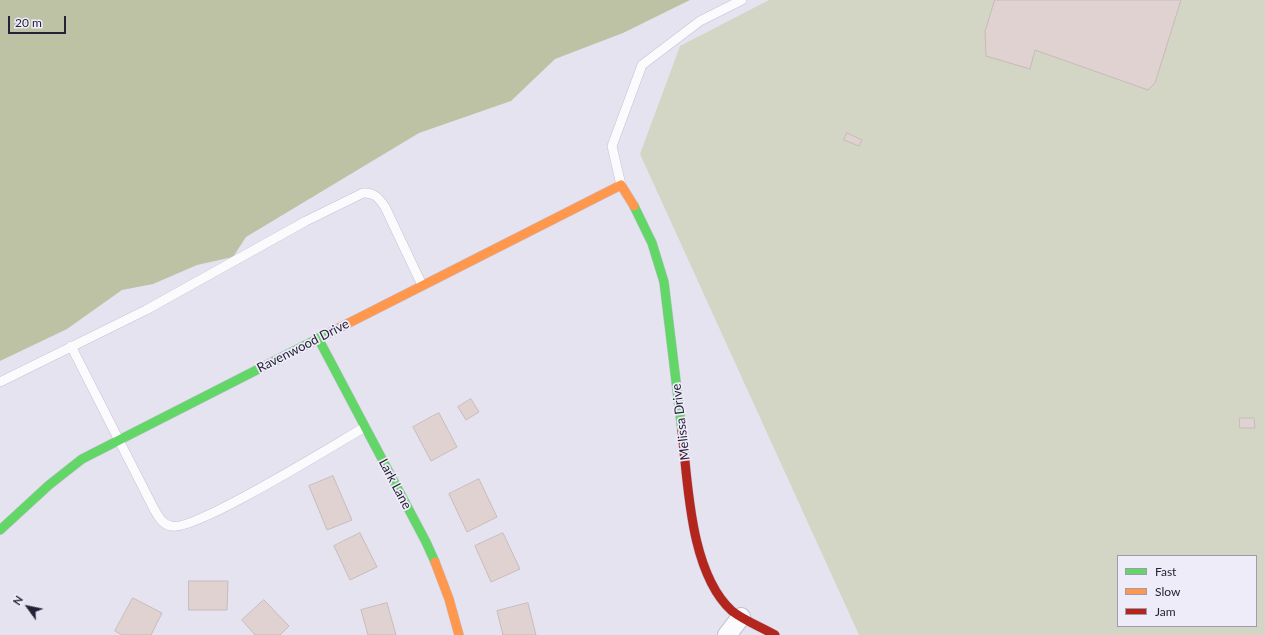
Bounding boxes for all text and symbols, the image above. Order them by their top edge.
scale bar [10,8,68,34]
text: 20 m [15,15,42,30]
street label: Ravenwood Drive [254,316,352,376]
street label: Melissa Drive [669,383,693,461]
street label: Lark Lane [375,456,415,512]
legend [1117,555,1257,627]
text: Fast [1155,564,1176,579]
text: Slow [1155,584,1180,599]
north arrow [8,587,48,627]
text: N [10,593,25,607]
text: Jam [1155,604,1176,619]

